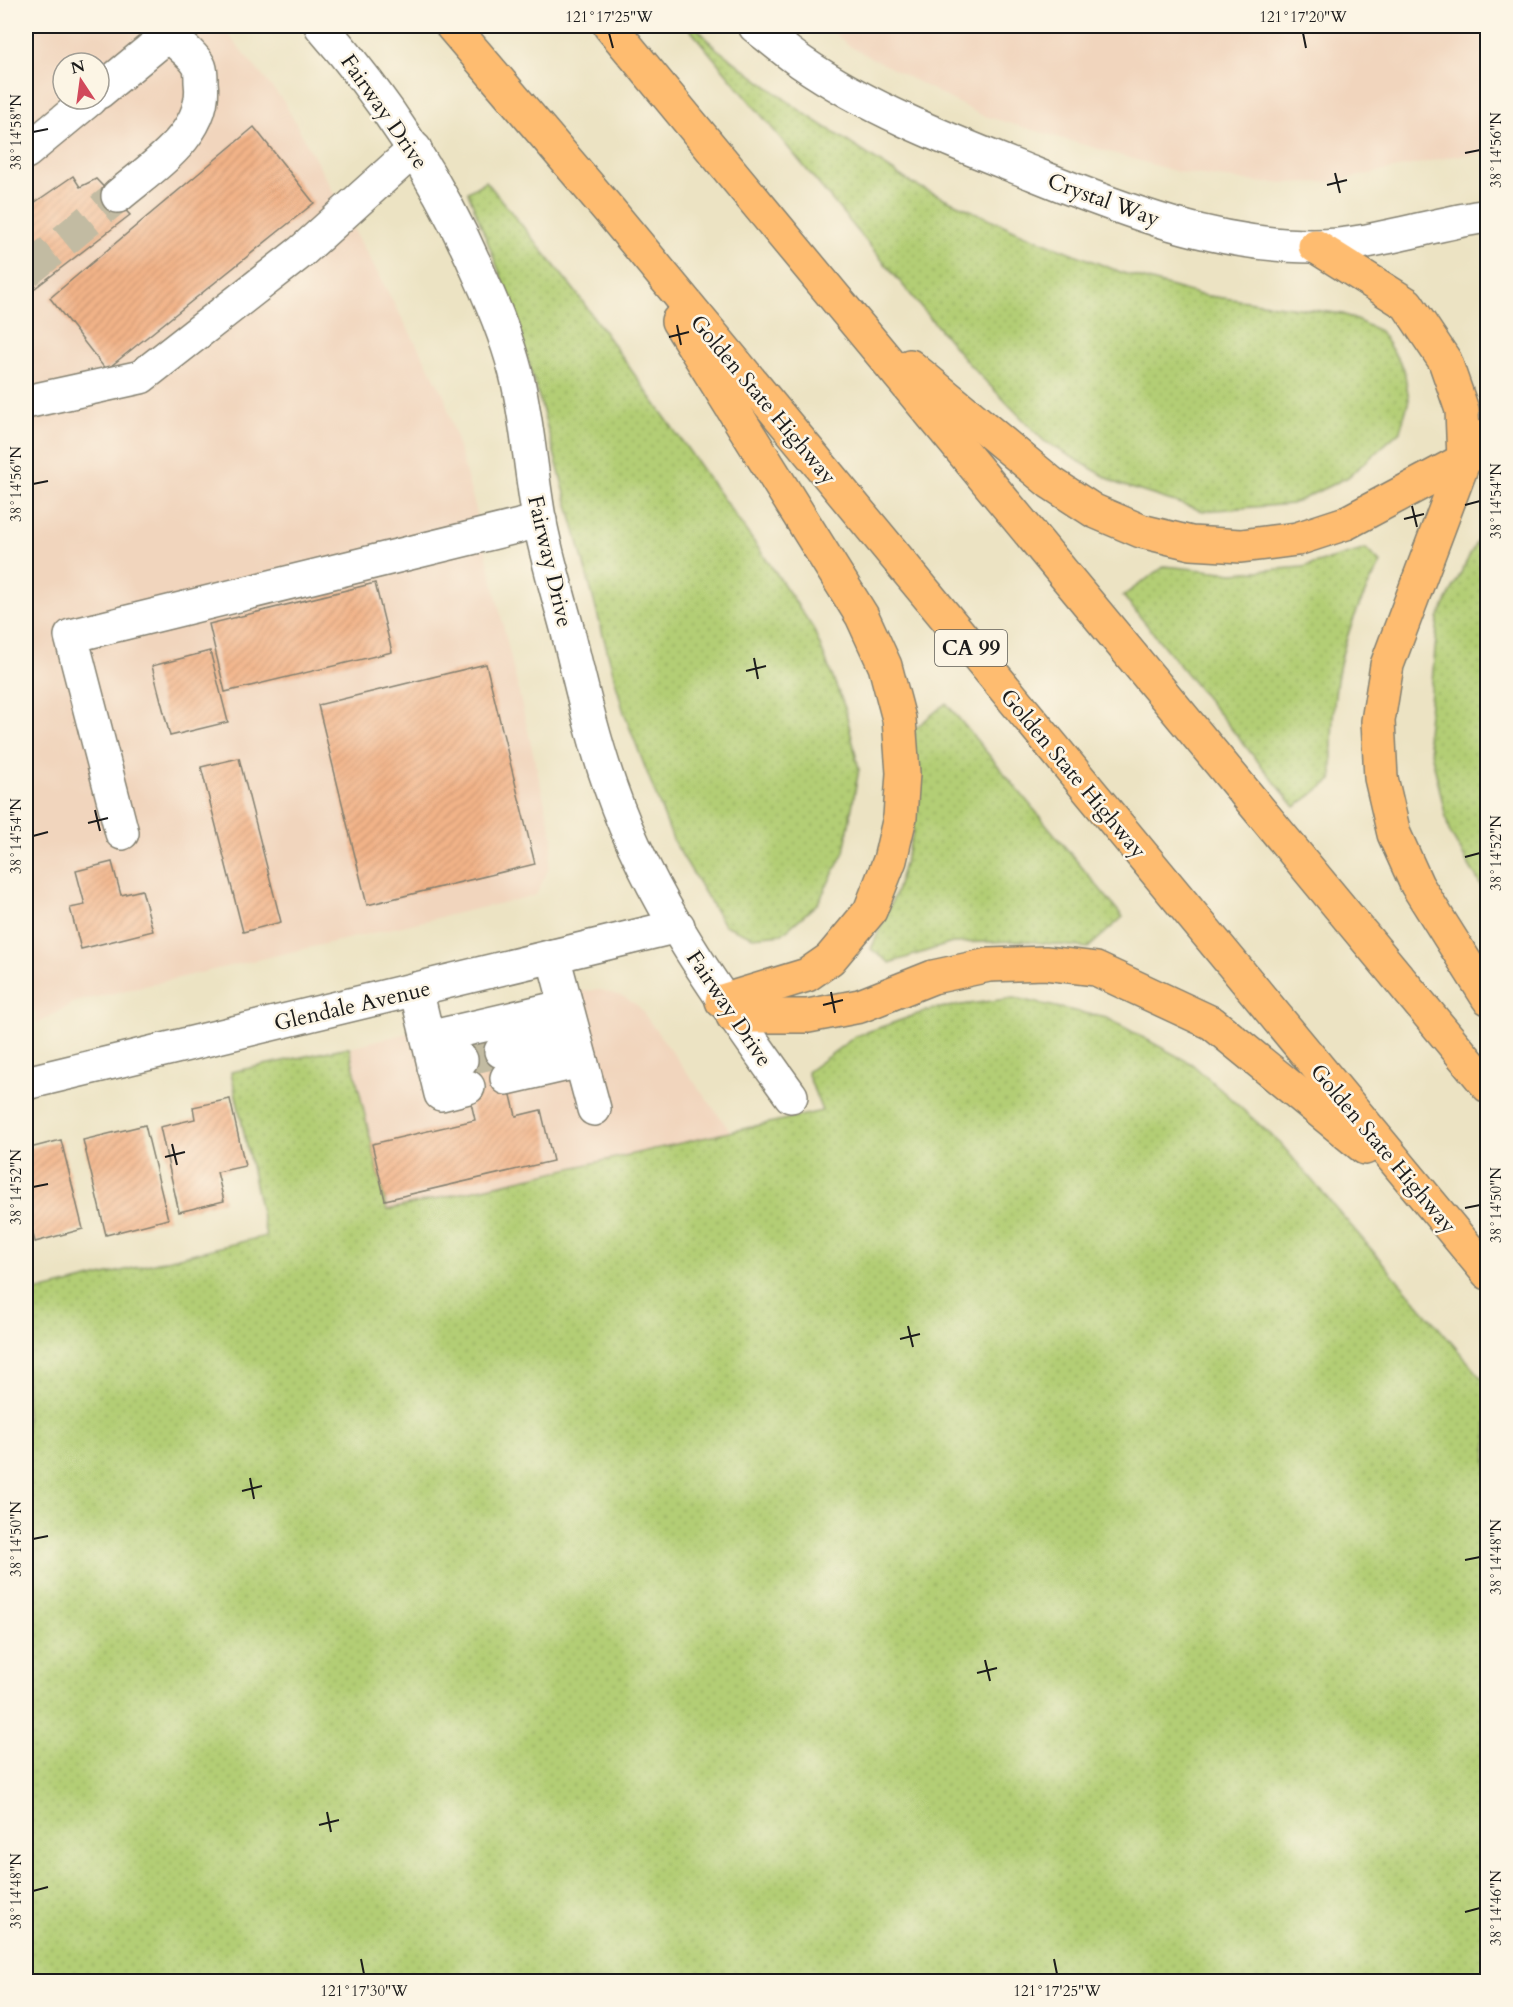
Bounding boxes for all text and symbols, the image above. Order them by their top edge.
text: 121°17'25"W [565,7,653,27]
text: 121°17'20"W [1259,7,1347,27]
street label: Fairway Drive [333,48,435,175]
north arrow [51,51,111,111]
text: N [69,55,87,80]
text: 38°14'58"N [6,94,26,170]
text: 38°14'56"N [1486,112,1506,188]
street label: Crystal Way [1043,166,1164,234]
street label: Golden State Highway [683,308,843,491]
text: 38°14'56"N [6,446,26,522]
text: 38°14'54"N [1486,463,1506,539]
street label: Fairway Drive [520,492,580,630]
road number: CA 99 [935,630,1007,666]
street label: Golden State Highway [993,682,1153,865]
text: 38°14'54"N [6,798,26,874]
text: 38°14'52"N [1486,815,1506,891]
street label: Fairway Drive [679,945,779,1073]
street label: Glendale Avenue [271,973,433,1039]
street label: Golden State Highway [1303,1057,1463,1240]
text: 38°14'52"N [6,1149,26,1225]
text: 38°14'50"N [1486,1167,1506,1243]
text: 38°14'50"N [6,1501,26,1577]
text: 38°14'48"N [1486,1519,1506,1595]
text: 38°14'48"N [6,1853,26,1929]
text: 38°14'46"N [1486,1870,1506,1946]
text: 121°17'30"W [320,1981,408,2001]
text: 121°17'25"W [1013,1981,1101,2001]

